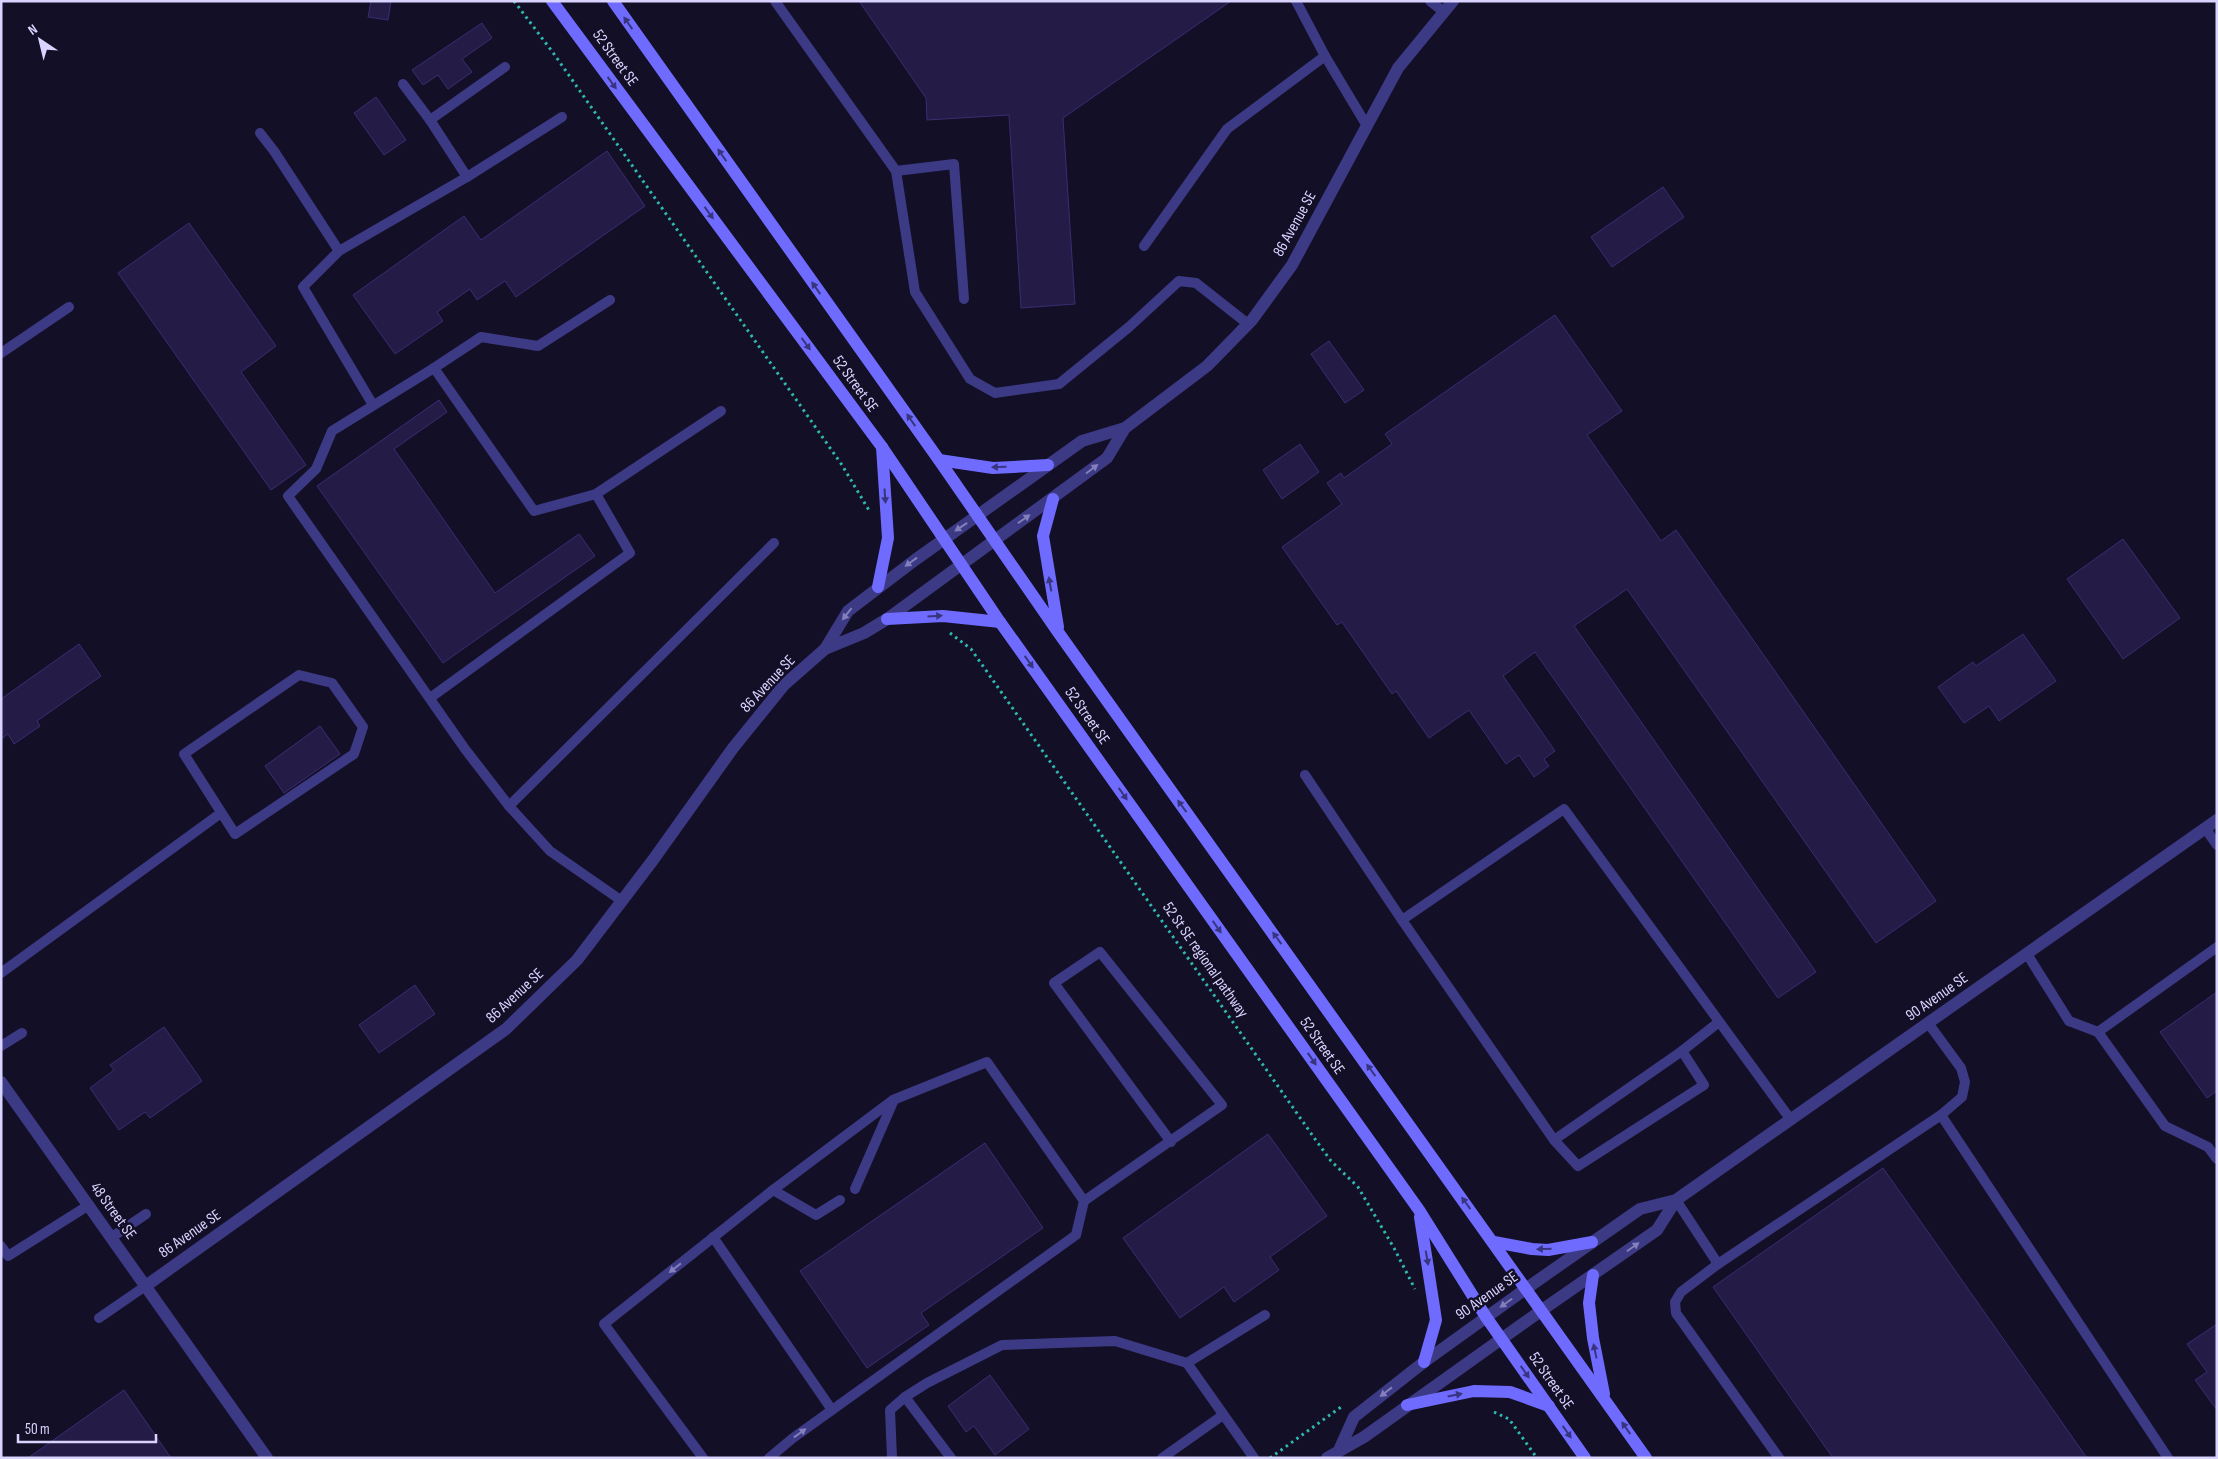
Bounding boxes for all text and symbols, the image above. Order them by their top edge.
north arrow [15,15,65,65]
one-way arrow [623,16,633,30]
text: N [25,21,41,39]
street label: 52 Street SE [588,26,642,90]
one-way arrow [607,76,618,89]
one-way arrow [717,148,727,162]
street label: 86 Avenue SE [1269,188,1321,260]
one-way arrow [704,206,714,220]
one-way arrow [811,282,822,295]
one-way arrow [800,337,811,350]
street label: 52 Street SE [828,352,882,416]
one-way arrow [906,413,916,427]
one-way arrow [991,464,1007,472]
one-way arrow [1085,464,1098,475]
one-way arrow [882,488,890,504]
one-way arrow [1017,514,1030,525]
one-way arrow [954,522,968,532]
one-way arrow [904,557,918,567]
one-way arrow [1045,576,1053,592]
one-way arrow [842,607,852,621]
one-way arrow [928,612,944,620]
street label: 86 Avenue SE [737,651,799,717]
one-way arrow [1024,655,1034,669]
street label: 52 Street SE [1060,684,1114,748]
one-way arrow [1118,787,1128,801]
one-way arrow [1177,799,1187,813]
street label: 52 St SE regional pathway [1158,899,1252,1021]
one-way arrow [1212,920,1222,934]
one-way arrow [1272,931,1282,945]
street label: 86 Avenue SE [482,965,548,1027]
street label: 90 Avenue SE [1902,969,1972,1025]
street label: 52 Street SE [1295,1014,1349,1078]
one-way arrow [1306,1052,1317,1065]
one-way arrow [1366,1063,1376,1077]
street label: 48 Street SE [86,1179,140,1243]
one-way arrow [1461,1196,1471,1209]
street label: 86 Avenue SE [155,1206,225,1262]
one-way arrow [1626,1242,1639,1252]
one-way arrow [1536,1246,1552,1254]
one-way arrow [1423,1250,1431,1266]
one-way arrow [669,1262,682,1273]
street label: 90 Avenue SE [1452,1268,1522,1324]
one-way arrow [1500,1297,1513,1308]
one-way arrow [1591,1343,1599,1359]
street label: 52 Street SE [1524,1349,1578,1413]
one-way arrow [1520,1365,1530,1378]
one-way arrow [1379,1386,1392,1397]
one-way arrow [1448,1391,1464,1399]
scale bar [18,1412,155,1444]
text: 50 m [25,1420,50,1439]
one-way arrow [1621,1422,1631,1435]
one-way arrow [1562,1425,1572,1439]
one-way arrow [793,1428,807,1438]

